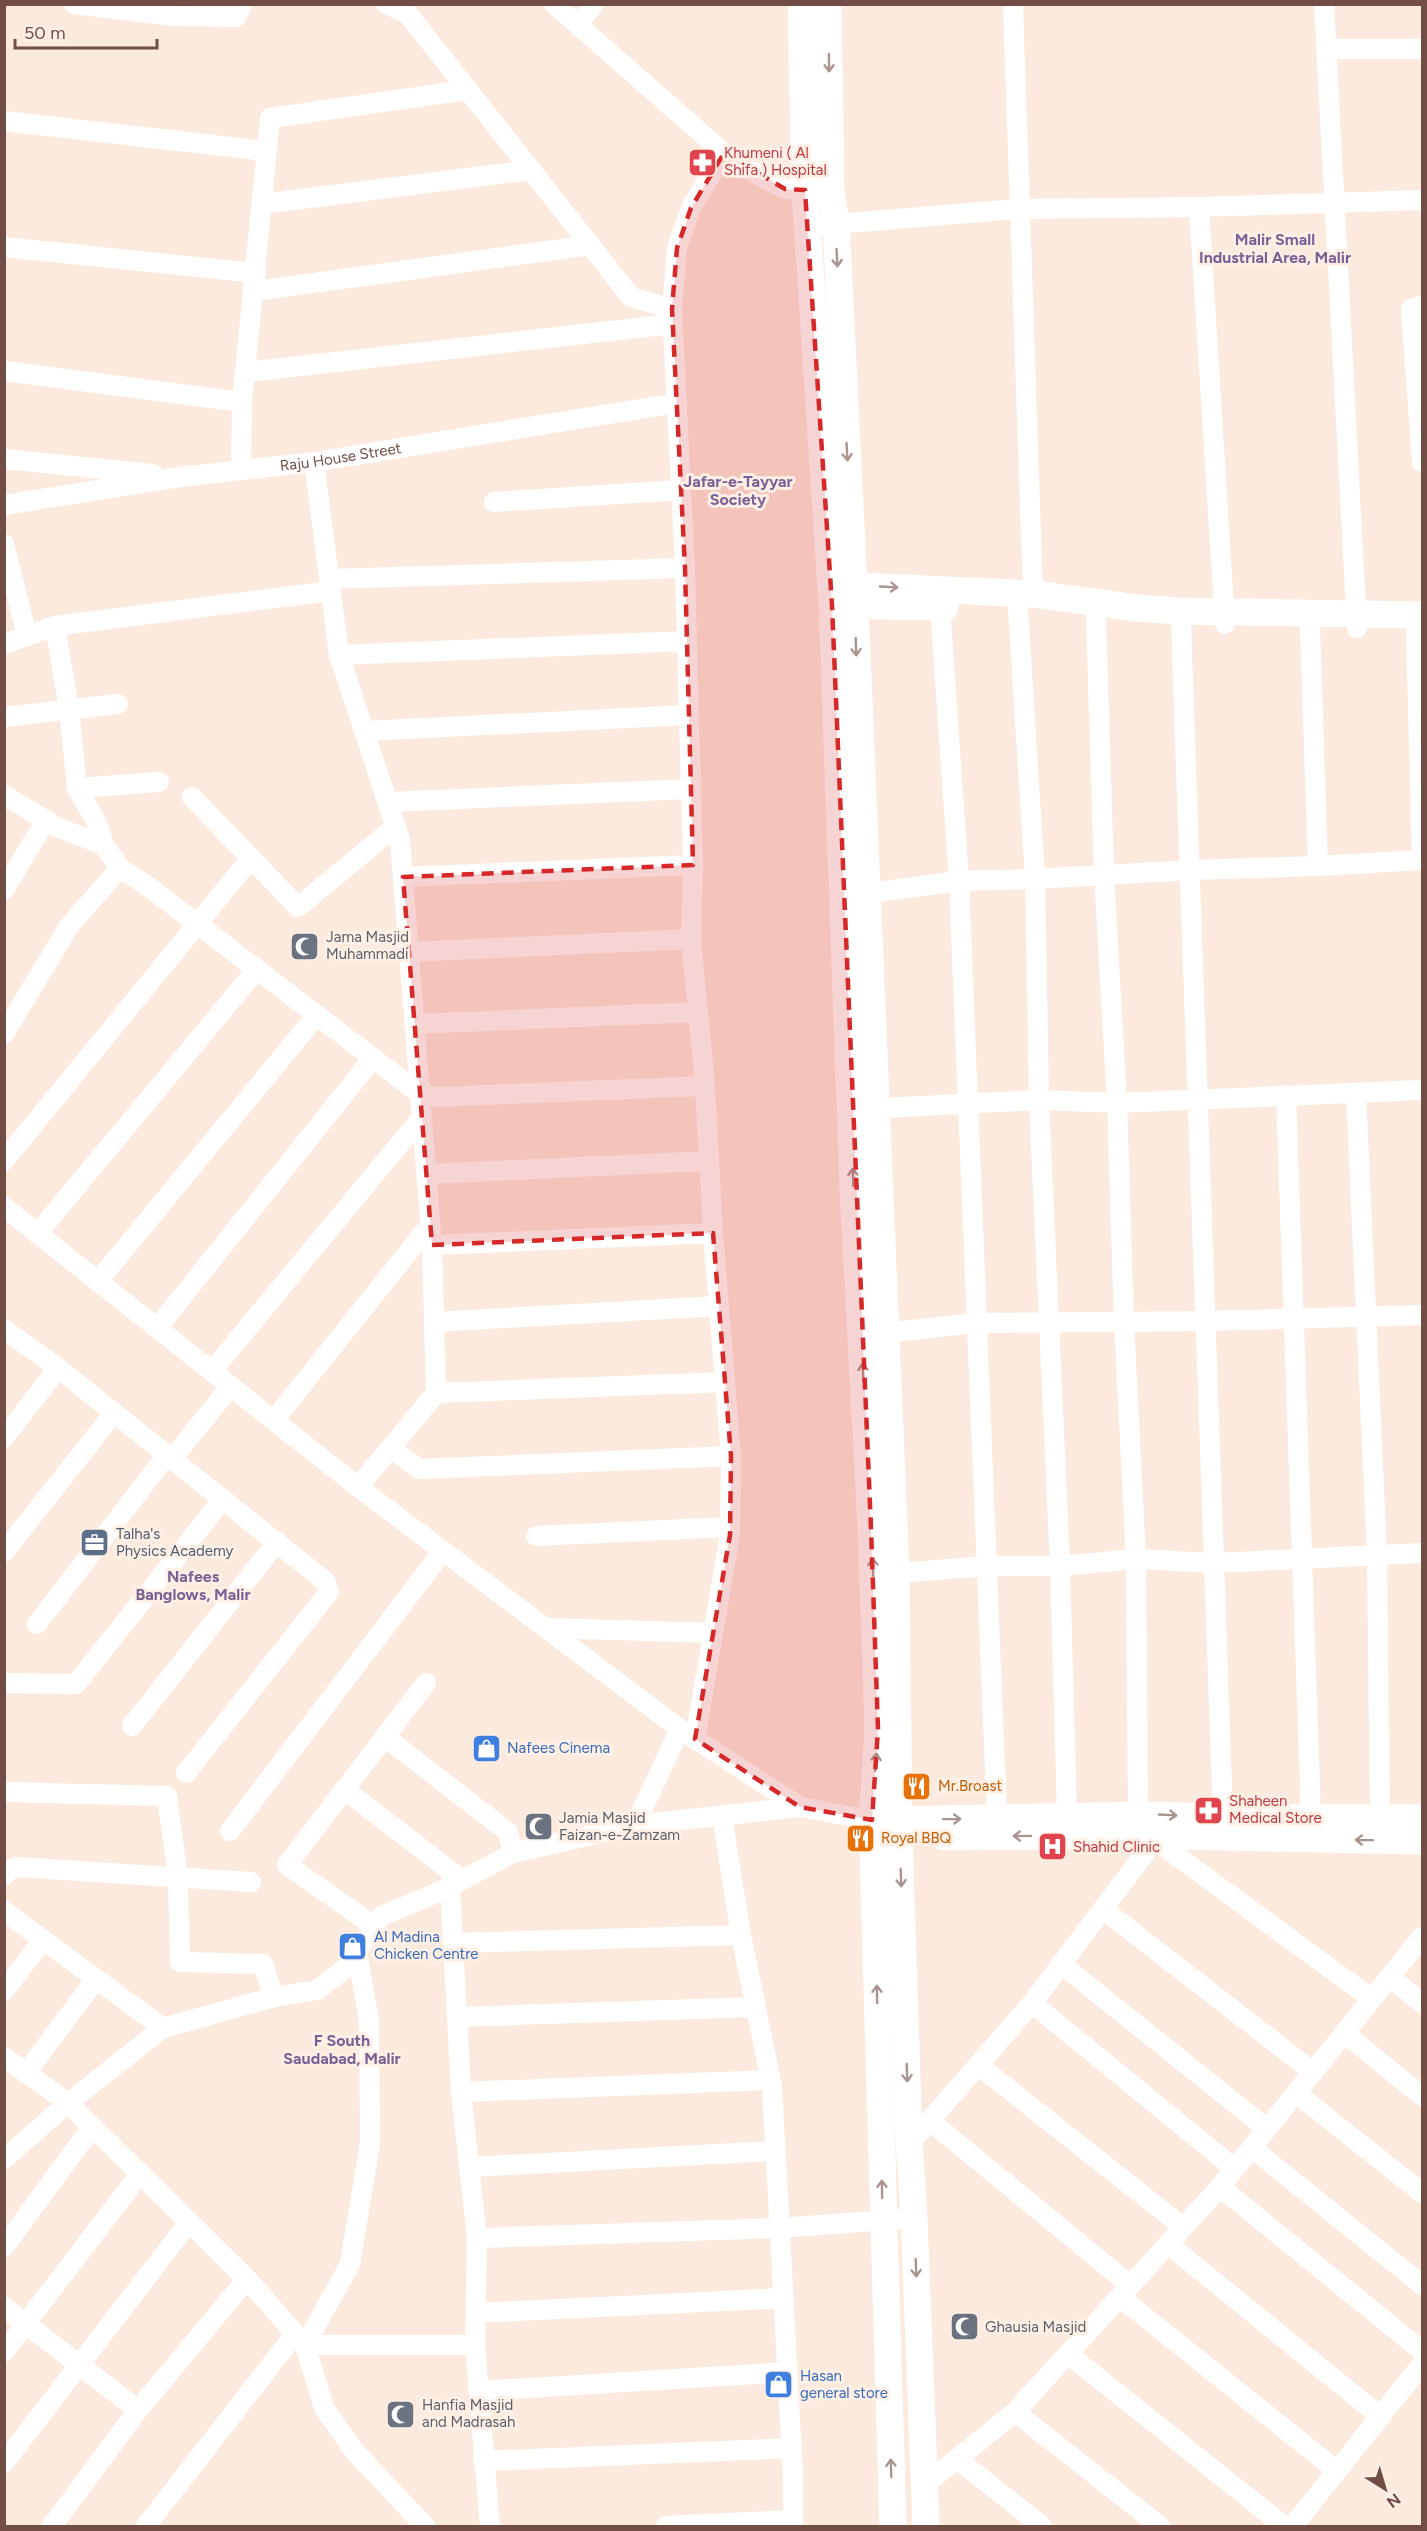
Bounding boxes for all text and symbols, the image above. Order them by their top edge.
scale bar [15,12,158,50]
text: 50 m [24,22,66,44]
one-way arrow [823,52,835,72]
place label: Khumeni ( Al Shifa ) Hospital [724,144,827,179]
pharmacy icon: Khumeni ( Al Shifa ) Hospital [687,146,719,178]
district label: Malir Small Industrial Area, Malir [1199,230,1351,267]
one-way arrow [832,247,843,267]
street label: Raju House Street [279,439,403,475]
one-way arrow [842,442,853,462]
district label: Jafar-e-Tayyar Society [683,472,793,509]
one-way arrow [878,582,898,593]
one-way arrow [851,637,862,657]
place label: Jama Masjid Muhammadi [326,928,409,963]
mosque icon: Jama Masjid Muhammadi [289,930,321,962]
one-way arrow [847,1168,858,1188]
one-way arrow [857,1363,868,1383]
place label: Talha's Physics Academy [116,1525,234,1560]
office icon: Talha's Physics Academy [79,1527,111,1559]
one-way arrow [867,1557,878,1577]
district label: Nafees Banglows, Malir [135,1567,251,1604]
shop icon: Nafees Cinema [470,1732,502,1764]
place label: Nafees Cinema [507,1739,610,1757]
one-way arrow [871,1752,882,1772]
restaurant icon: Mr.Broast [901,1770,933,1802]
place label: Mr.Broast [938,1777,1002,1795]
place label: Shaheen Medical Store [1229,1792,1322,1827]
pharmacy icon: Shaheen Medical Store [1192,1794,1224,1826]
place label: Jamia Masjid Faizan-e-Zamzam [559,1809,680,1844]
one-way arrow [1157,1810,1177,1821]
mosque icon: Jamia Masjid Faizan-e-Zamzam [522,1811,554,1843]
one-way arrow [941,1813,961,1824]
restaurant icon: Royal BBQ [844,1822,876,1854]
place label: Royal BBQ [881,1829,951,1847]
one-way arrow [1013,1830,1033,1842]
hospital icon: Shahid Clinic [1036,1831,1068,1863]
one-way arrow [1355,1834,1375,1845]
place label: Shahid Clinic [1073,1838,1160,1856]
one-way arrow [895,1868,906,1888]
place label: Al Madina Chicken Centre [374,1928,478,1963]
shop icon: Al Madina Chicken Centre [337,1930,369,1962]
one-way arrow [871,1985,883,2005]
district label: F South Saudabad, Malir [283,2031,401,2068]
one-way arrow [901,2063,912,2082]
one-way arrow [876,2180,888,2200]
one-way arrow [911,2257,922,2277]
mosque icon: Ghausia Masjid [948,2311,980,2343]
place label: Ghausia Masjid [985,2318,1086,2336]
place label: Hasan general store [800,2367,888,2402]
shop icon: Hasan general store [763,2369,795,2401]
place label: Hanfia Masjid and Madrasah [422,2396,515,2431]
mosque icon: Hanfia Masjid and Madrasah [385,2398,417,2430]
one-way arrow [885,2459,896,2479]
north arrow [1355,2459,1415,2519]
text: N [1383,2489,1404,2512]

